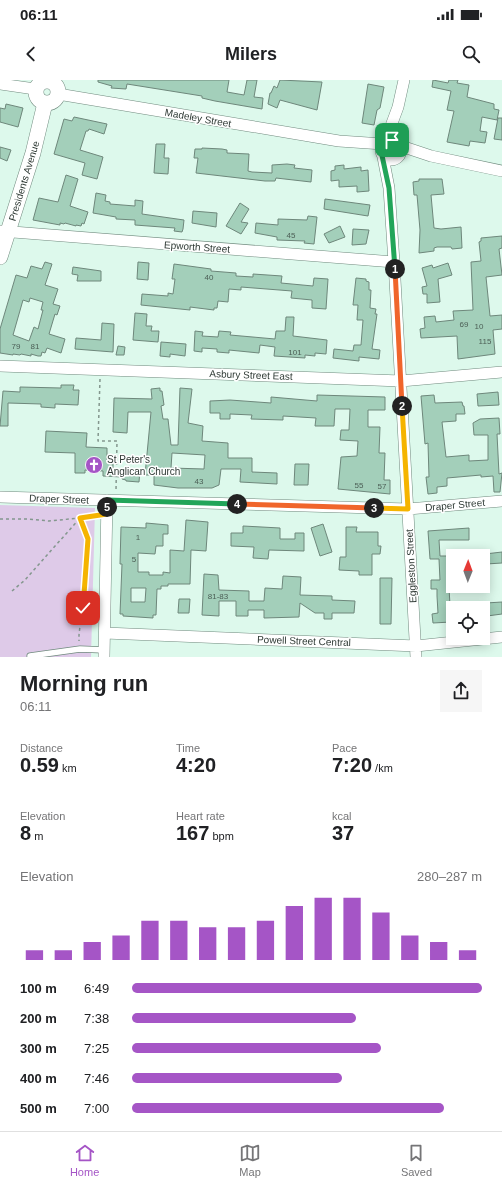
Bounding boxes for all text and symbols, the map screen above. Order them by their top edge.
text: 06:11 [20,6,58,23]
icon: back [20,43,42,65]
icon: search [460,43,482,65]
text: Milers [225,44,277,64]
street label: Madeley Street [164,107,232,129]
pin [375,123,409,157]
icon: arrive [381,129,403,151]
street label: Presidents Avenue [7,139,42,222]
house number: 45 [287,231,296,240]
street label: Epworth Street [164,239,231,255]
pin: 1 [385,259,405,279]
text: 1 [392,263,398,275]
house number: 40 [205,273,214,282]
house number: 69 [460,320,469,329]
house number: 10 [475,322,484,331]
house number: 115 [479,337,492,346]
house number: 79 [12,342,21,351]
house number: 81 [31,342,40,351]
house number: 101 [288,348,302,357]
street label: Asbury Street East [209,368,293,382]
pin: 2 [392,396,412,416]
text: 2 [399,400,405,412]
place label: St Peter's Anglican Church [107,454,180,477]
church icon: St Peter's Anglican Church [84,455,104,475]
house number: 43 [195,477,204,486]
house number: 55 [355,481,364,490]
house number: 57 [378,482,387,491]
street label: Draper Street [29,492,89,506]
pin: 4 [227,494,247,514]
pin: 5 [97,497,117,517]
street label: Draper Street [425,497,486,513]
text: 4 [234,498,240,510]
pin: 3 [364,498,384,518]
text: 5 [104,501,110,513]
text: 3 [371,502,377,514]
street label: Eggleston Street [404,529,418,603]
house number: 1 [136,533,141,542]
north arrow [446,549,490,593]
map controls [446,549,490,645]
house number: 5 [132,555,137,564]
pin [66,591,100,625]
house number: 81-83 [208,592,229,601]
icon: check [72,597,94,619]
button: locate [446,601,490,645]
street label: Powell Street Central [257,634,351,648]
button: share [440,670,482,712]
text: Morning run [20,671,148,696]
text: 06:11 [20,699,52,714]
text: Distance [20,742,63,754]
text: Time [176,742,200,754]
text: Pace [332,742,357,754]
text: 0.59 [20,754,59,776]
text: 4:20 [176,754,216,776]
text: 7:20 [332,754,372,776]
text: km [59,762,77,774]
text: /km [372,762,393,774]
text: Elevation [20,810,65,822]
text: Heart rate [176,810,225,822]
text: kcal [332,810,352,822]
text: 8 [20,822,31,844]
text: 167 [176,822,209,844]
text: 37 [332,822,354,844]
text: m [31,830,43,842]
text: bpm [209,830,234,842]
text: Elevation [20,869,73,884]
text: 280–287 m [417,869,482,884]
text: 100 m [20,981,57,996]
text: 6:49 [84,981,109,996]
text: 200 m [20,1011,57,1026]
text: 7:38 [84,1011,109,1026]
text: 300 m [20,1041,57,1056]
text: 7:25 [84,1041,109,1056]
text: 400 m [20,1071,57,1086]
text: 7:46 [84,1071,109,1086]
text: 500 m [20,1101,57,1116]
text: 7:00 [84,1101,109,1116]
tab: Home [70,1142,99,1178]
tab: Map [239,1142,261,1178]
tab: Saved [401,1142,432,1178]

